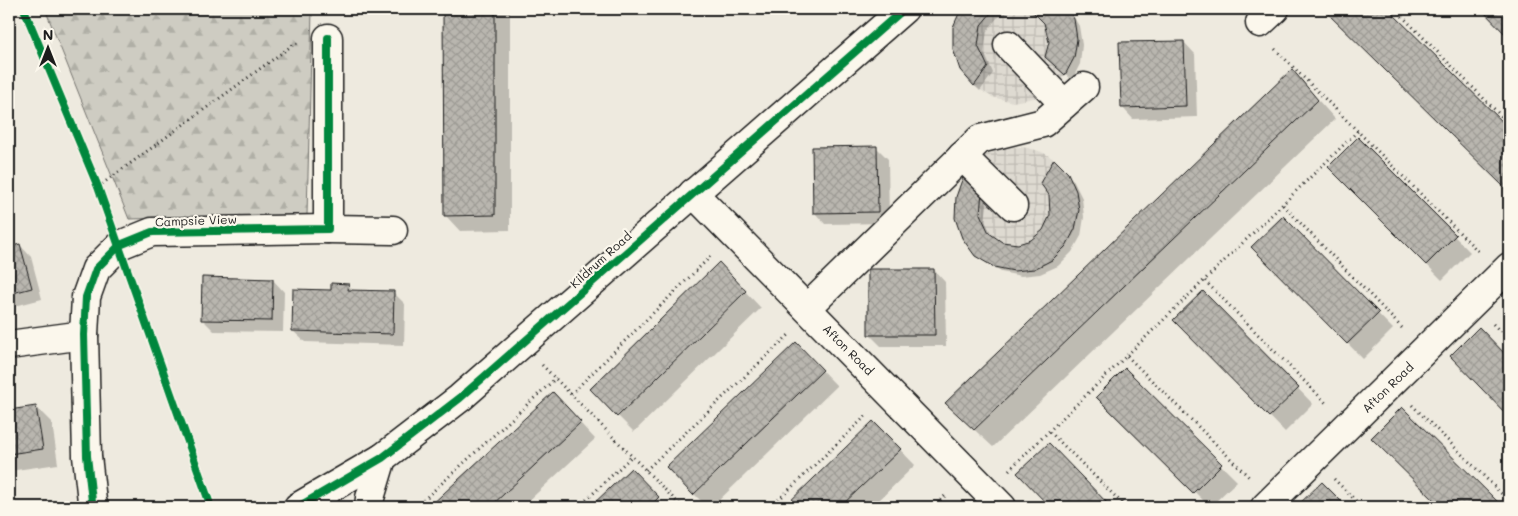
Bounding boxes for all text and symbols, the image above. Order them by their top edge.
north arrow [22,22,72,72]
text: N [43,25,53,44]
street label: Campsie View [155,211,237,229]
street label: Kildrum Road [566,227,635,291]
street label: Afton Road [820,320,878,378]
street label: Afton Road [1358,358,1417,416]

